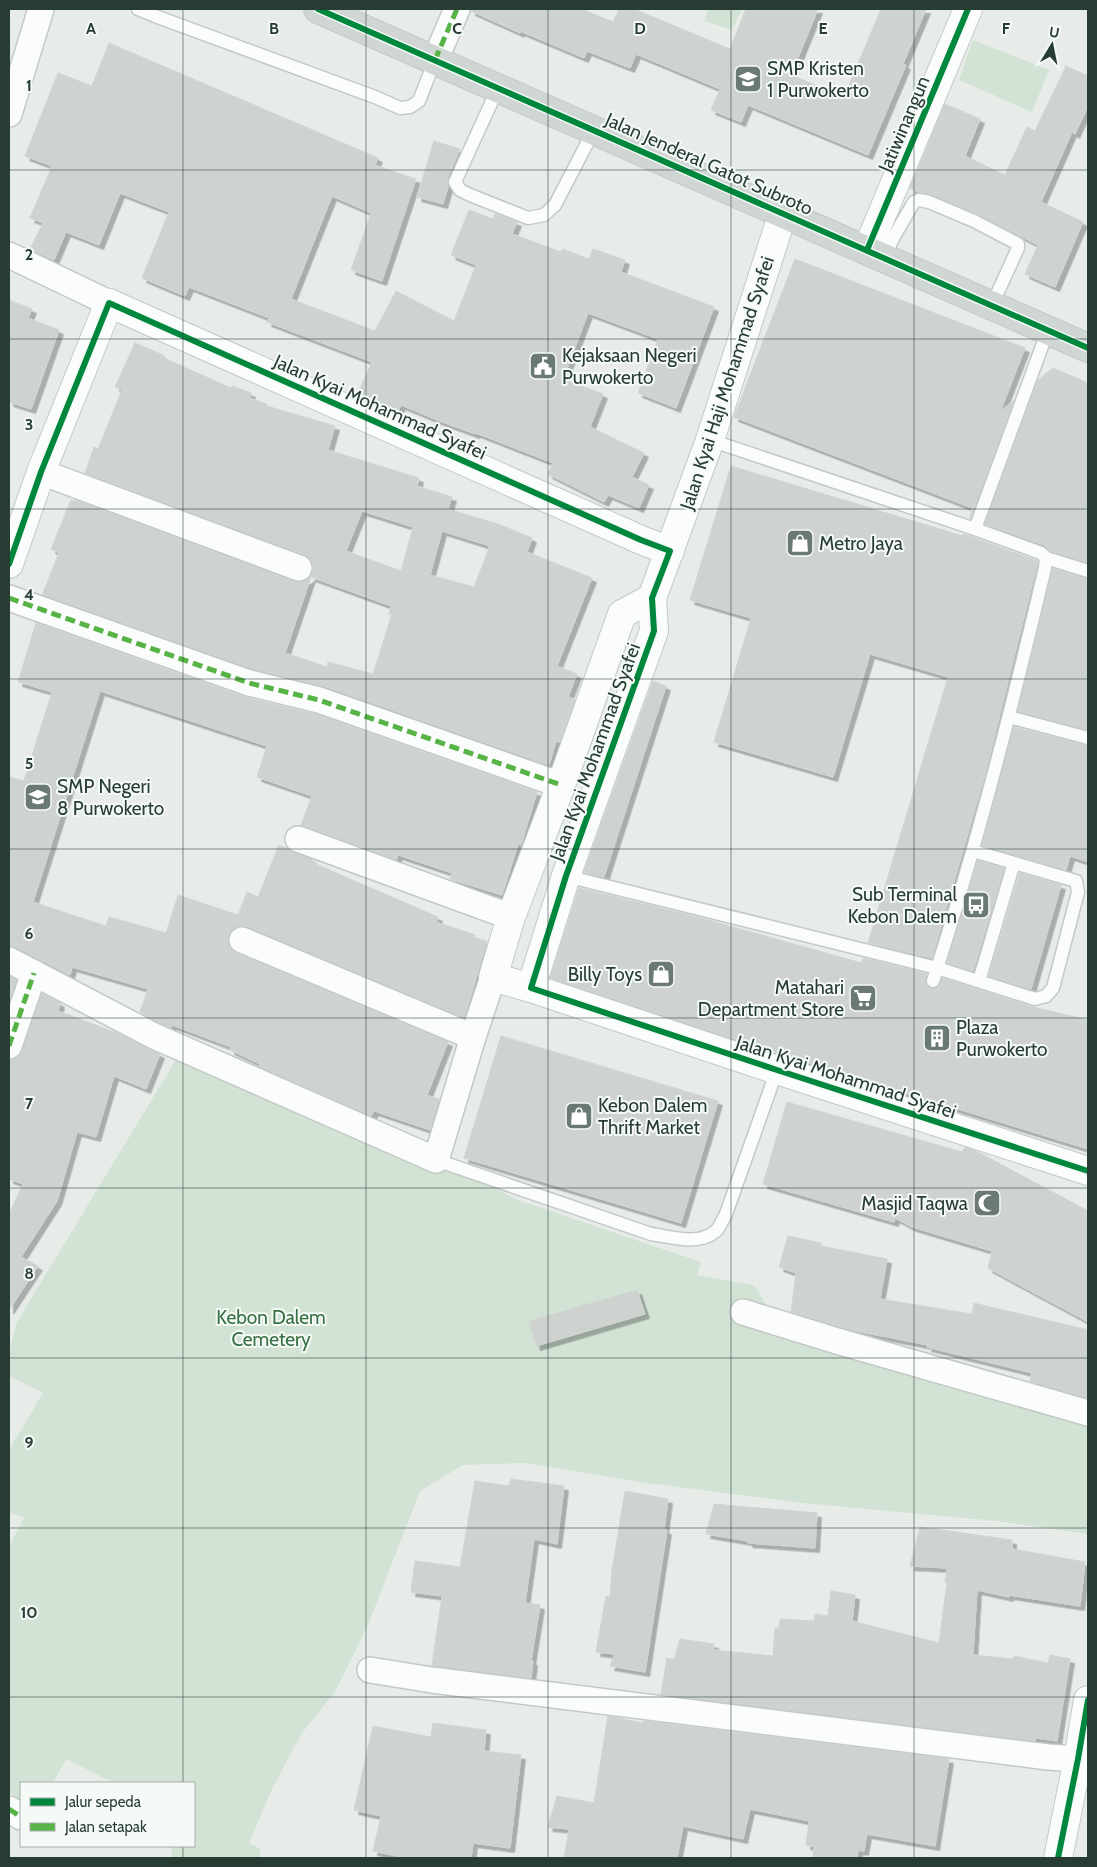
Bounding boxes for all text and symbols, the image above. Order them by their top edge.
text: A [86,19,96,38]
text: B [269,19,279,38]
text: C [452,19,462,38]
text: D [634,19,646,38]
text: E [818,19,828,38]
text: F [1002,19,1011,38]
north arrow [1027,20,1077,70]
text: U [1048,22,1061,42]
place label: SMP Kristen 1 Purwokerto [767,57,869,102]
school or university icon: SMP Kristen 1 Purwokerto [733,64,763,94]
street label: Jatiwinangun [873,72,935,176]
text: 1 [26,76,32,95]
street label: Jalan Jenderal Gatot Subroto [601,107,816,220]
text: 2 [25,245,33,264]
street label: Jalan Kyai Haji Mohammad Syafei [675,253,779,514]
place label: Kejaksaan Negeri Purwokerto [562,344,697,389]
street label: Jalan Kyai Mohammad Syafei [269,349,490,464]
public building icon: Kejaksaan Negeri Purwokerto [528,351,558,381]
text: 3 [25,415,33,434]
shop icon: Metro Jaya [785,528,815,558]
place label: Metro Jaya [819,532,903,555]
text: 4 [24,585,34,604]
street label: Jalan Kyai Mohammad Syafei [544,640,645,865]
text: 5 [25,754,33,773]
place label: SMP Negeri 8 Purwokerto [57,775,164,820]
school or university icon: SMP Negeri 8 Purwokerto [23,782,53,812]
place label: Sub Terminal Kebon Dalem [848,883,958,928]
bus stop icon: Sub Terminal Kebon Dalem [961,890,991,920]
text: 6 [25,924,34,943]
shop icon: Billy Toys [646,959,676,989]
place label: Billy Toys [568,963,642,986]
place label: Matahari Department Store [698,976,844,1021]
supermarket icon: Matahari Department Store [848,983,878,1013]
place label: Plaza Purwokerto [956,1016,1047,1061]
building icon: Plaza Purwokerto [922,1023,952,1053]
street label: Jalan Kyai Mohammad Syafei [732,1030,959,1124]
text: 7 [25,1094,34,1113]
place label: Kebon Dalem Thrift Market [598,1094,707,1139]
shop icon: Kebon Dalem Thrift Market [564,1101,594,1131]
mosque icon: Masjid Taqwa [972,1188,1002,1218]
place label: Masjid Taqwa [861,1192,968,1215]
text: 8 [24,1264,34,1283]
park label: Kebon Dalem Cemetery [216,1306,326,1351]
text: 9 [25,1433,34,1452]
text: 10 [20,1603,38,1622]
legend [20,1782,195,1847]
text: Jalur sepeda [64,1793,142,1811]
text: Jalan setapak [64,1818,147,1836]

